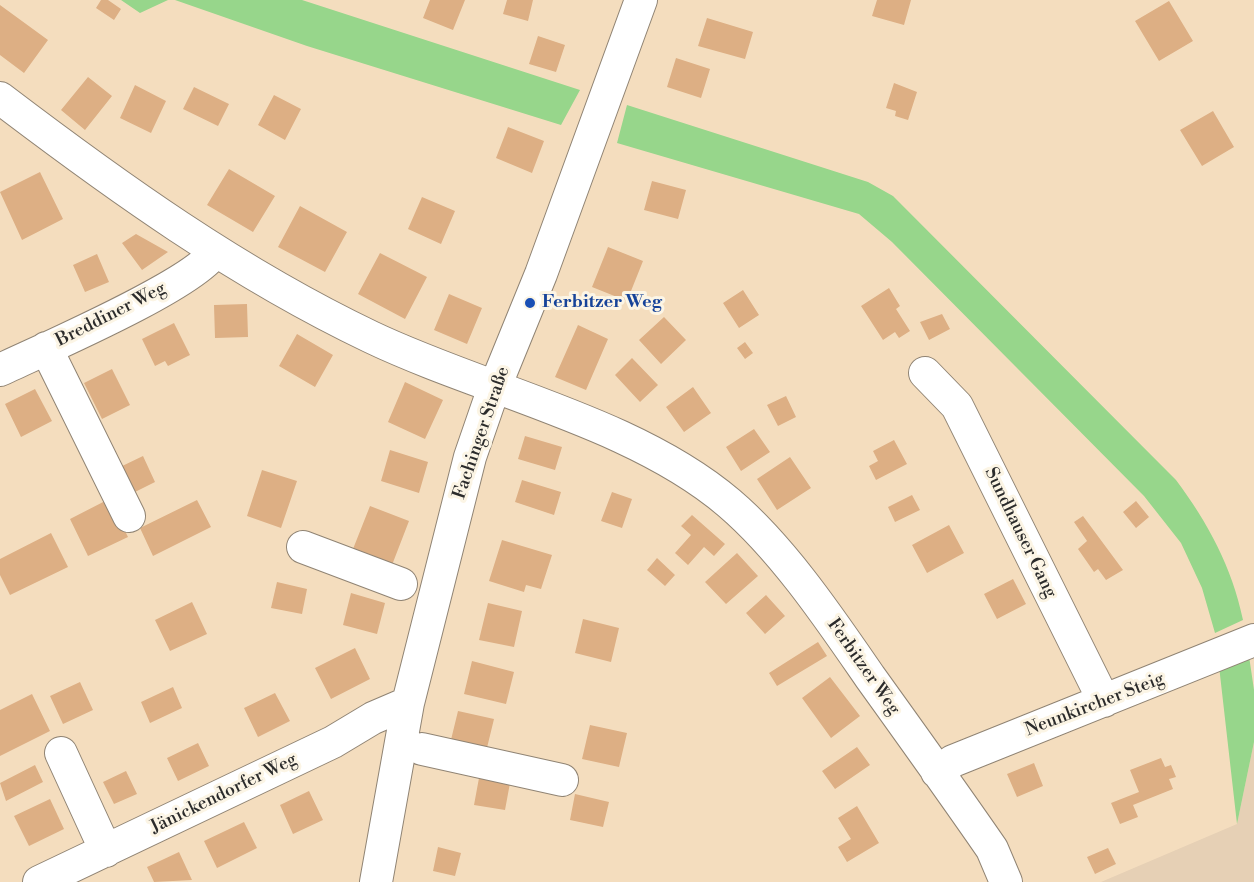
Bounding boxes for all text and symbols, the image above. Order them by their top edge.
street label: Breddiner Weg [52,278,170,352]
place label: Ferbitzer Weg [542,292,662,314]
marker: Ferbitzer Weg [523,296,537,310]
street label: Fachinger Straße [449,364,515,502]
street label: Sundhauser Gang [979,464,1061,602]
street label: Ferbitzer Weg [822,615,904,719]
street label: Neunkircher Steig [1022,669,1168,741]
street label: Jänickendorfer Weg [147,749,301,839]

